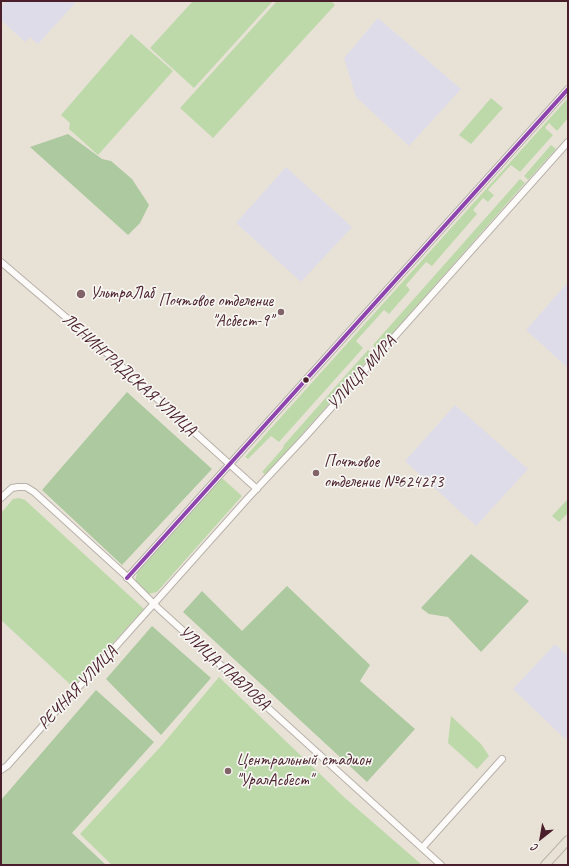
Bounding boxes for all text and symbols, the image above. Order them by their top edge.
place label: УльтраЛаб [90,284,154,304]
marker: УльтраЛаб [75,288,87,300]
place label: Почтовое отделение "Асбест-9" [158,292,273,332]
marker: Почтовое отделение "Асбест-9" [276,307,286,317]
street label: ЛЕНИНГРАДСКАЯ УЛИЦА [58,309,200,441]
street label: УЛИЦА МИРА [323,332,401,414]
unlabelled marker [301,375,311,385]
place label: Почтовое отделение №624273 [324,453,443,493]
marker: Почтовое отделение №624273 [311,468,321,478]
street label: УЛИЦА ПАВЛОВА [174,622,274,714]
street label: РЕЧНАЯ УЛИЦА [34,642,122,734]
place label: Центральный стадион "УралАсбест" [236,751,371,791]
marker: Центральный стадион "УралАсбест" [223,766,233,776]
north arrow [521,818,561,858]
text: С [529,841,541,856]

